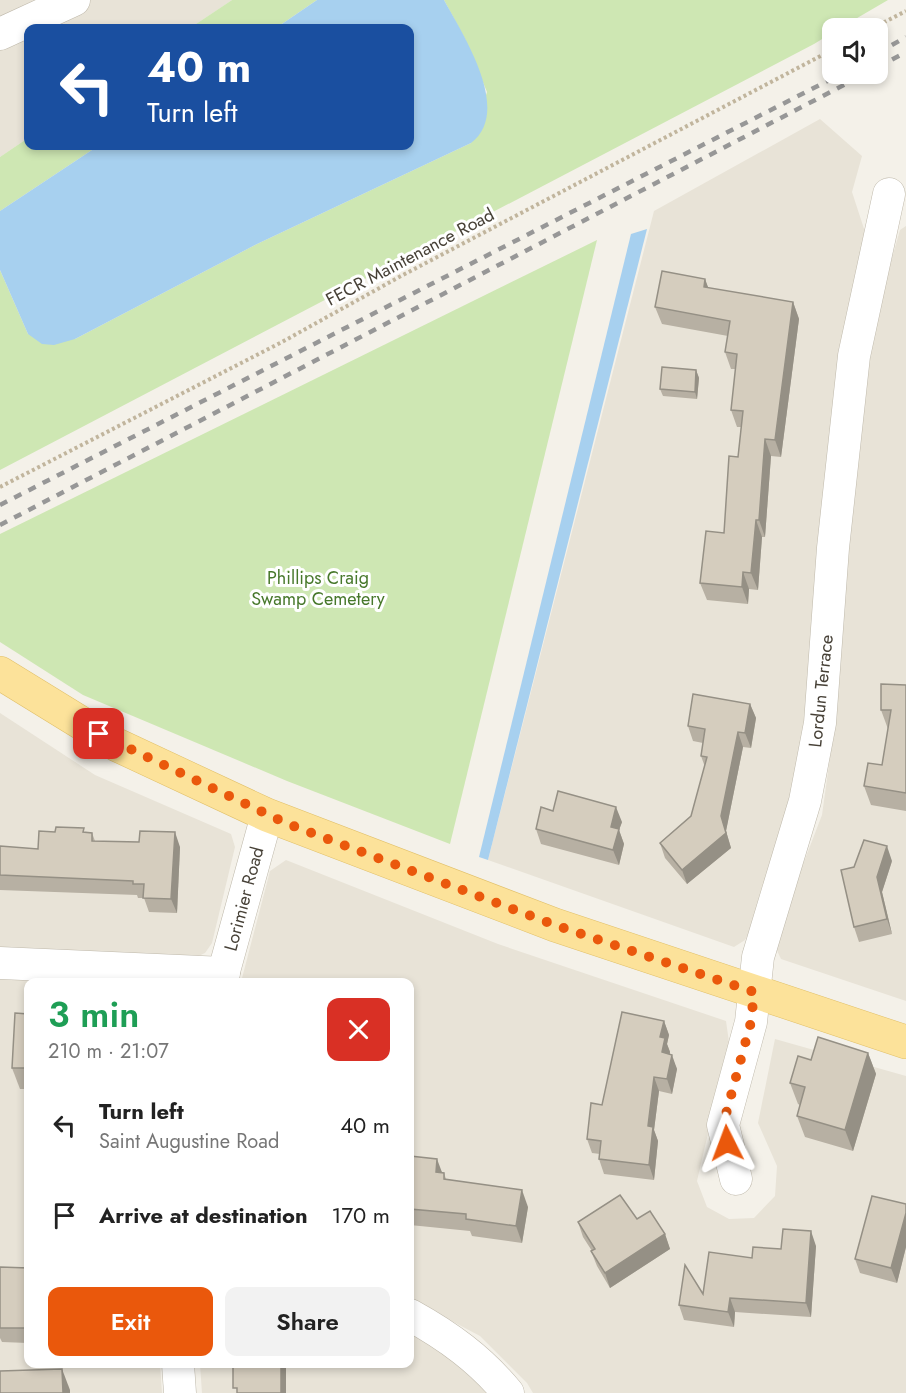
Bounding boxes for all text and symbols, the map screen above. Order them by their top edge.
map controls [822,18,888,84]
button: sound [822,18,888,84]
text: 40 m [147,37,251,98]
icon: left [48,48,126,126]
text: Turn left [147,93,237,132]
street label: FECR Maintenance Road [321,202,499,312]
park label: Phillips Craig Swamp Cemetery [251,565,385,612]
street label: Lordun Terrace [802,633,840,749]
pin [73,708,124,759]
icon: arrive [82,717,115,750]
street label: Lorimier Road [218,844,270,954]
text: 3 min [48,988,139,1040]
button: close [327,998,390,1061]
text: 210 m · 21:07 [48,1037,169,1066]
text: Turn left [99,1095,184,1127]
icon: left [48,1109,81,1142]
text: 40 m [340,1109,390,1141]
position arrow [695,1111,759,1175]
text: Saint Augustine Road [99,1127,279,1156]
icon: arrive [48,1199,81,1232]
text: Arrive at destination [99,1199,308,1231]
text: 170 m [332,1199,390,1231]
button: Exit [48,1287,213,1356]
button: Share [225,1287,390,1356]

